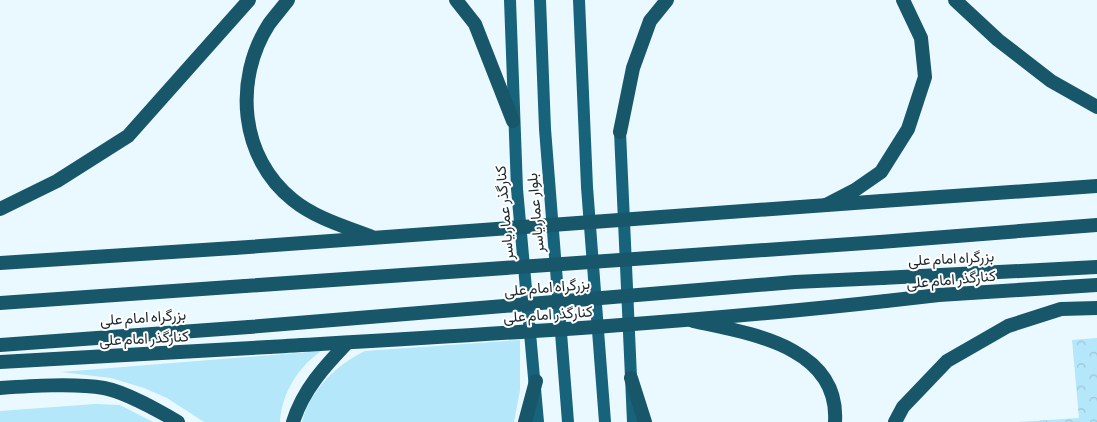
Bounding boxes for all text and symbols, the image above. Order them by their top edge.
street label: کنارگذر عمار یاسر [491,165,518,262]
street label: بلوار عمار یاسر [523,172,548,255]
street label: بزرگراه امام علی [907,247,995,271]
street label: کنارگذر امام علی [905,267,997,293]
street label: بزرگراه امام علی [503,275,591,301]
street label: کنارگذر امام علی [503,302,594,328]
street label: بزرگراه امام علی [99,306,187,330]
street label: کنارگذر امام علی [99,327,190,351]

